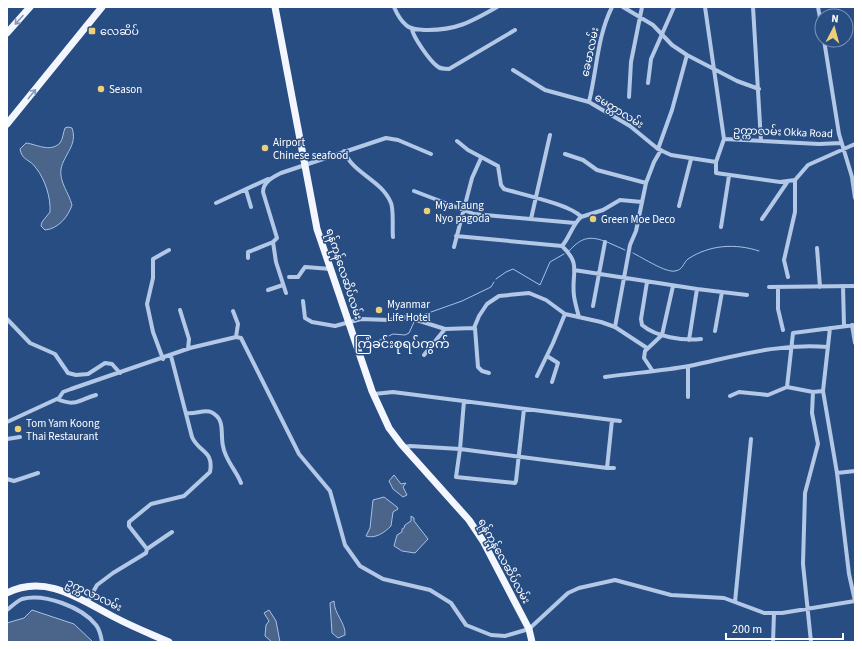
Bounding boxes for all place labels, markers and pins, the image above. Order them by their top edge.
place label: လေဆိပ် [100,24,139,39]
marker: လေဆိပ် [87,26,97,36]
place label: Season [109,82,142,97]
marker: Season [96,84,106,94]
place label: Airport Chinese seafood [273,135,348,163]
marker: Airport Chinese seafood [260,143,270,153]
place label: Mya Taung Nyo pagoda [435,198,490,226]
marker: Mya Taung Nyo pagoda [422,206,432,216]
place label: Green Moe Deco [601,212,675,227]
marker: Green Moe Deco [588,214,598,224]
place label: Myanmar Life Hotel [387,297,431,325]
marker: Myanmar Life Hotel [374,305,384,315]
place label: Tom Yam Koong Thai Restaurant [26,416,100,444]
marker: Tom Yam Koong Thai Restaurant [13,424,23,434]

